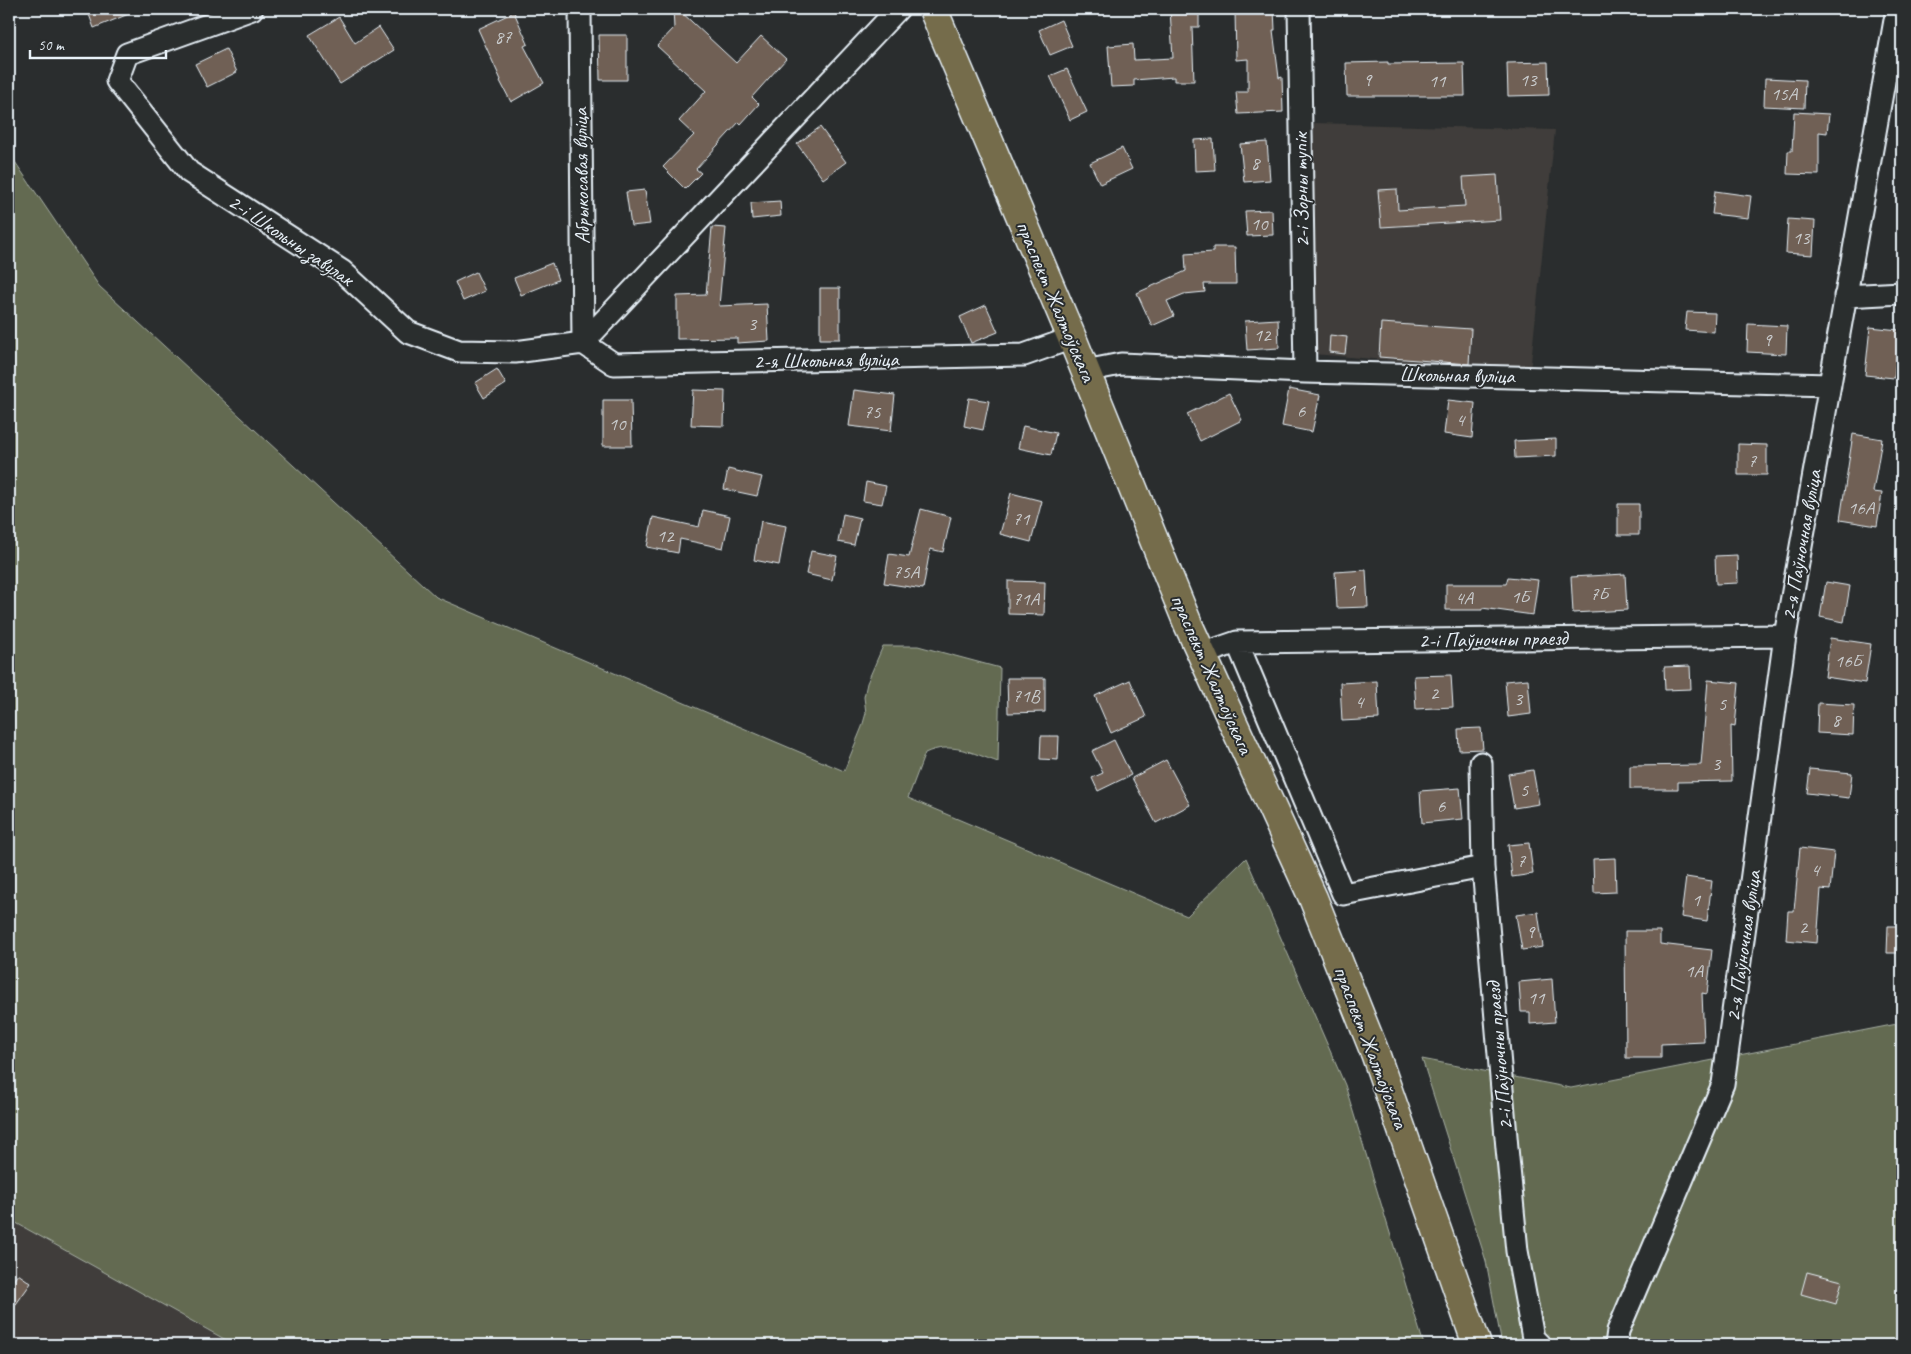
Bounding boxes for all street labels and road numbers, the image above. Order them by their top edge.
street label: Абрыкосавая вуліца [567,106,595,244]
street label: 2-і Зорны тупік [1287,130,1315,248]
street label: 2-і Школьны завулак [223,188,361,294]
street label: праспект Жалтоўскага [1010,217,1102,387]
street label: 2-я Школьная вуліца [753,346,901,374]
street label: Школьная вуліца [1399,361,1517,389]
street label: 2-я Паўночная вуліца [1775,466,1827,622]
street label: праспект Жалтоўскага [1165,590,1260,759]
street label: 2-і Паўночны праезд [1418,625,1570,653]
street label: 2-я Паўночная вуліца [1720,867,1767,1023]
street label: праспект Жалтоўскага [1328,962,1415,1133]
street label: 2-і Паўночны праезд [1479,978,1518,1131]

